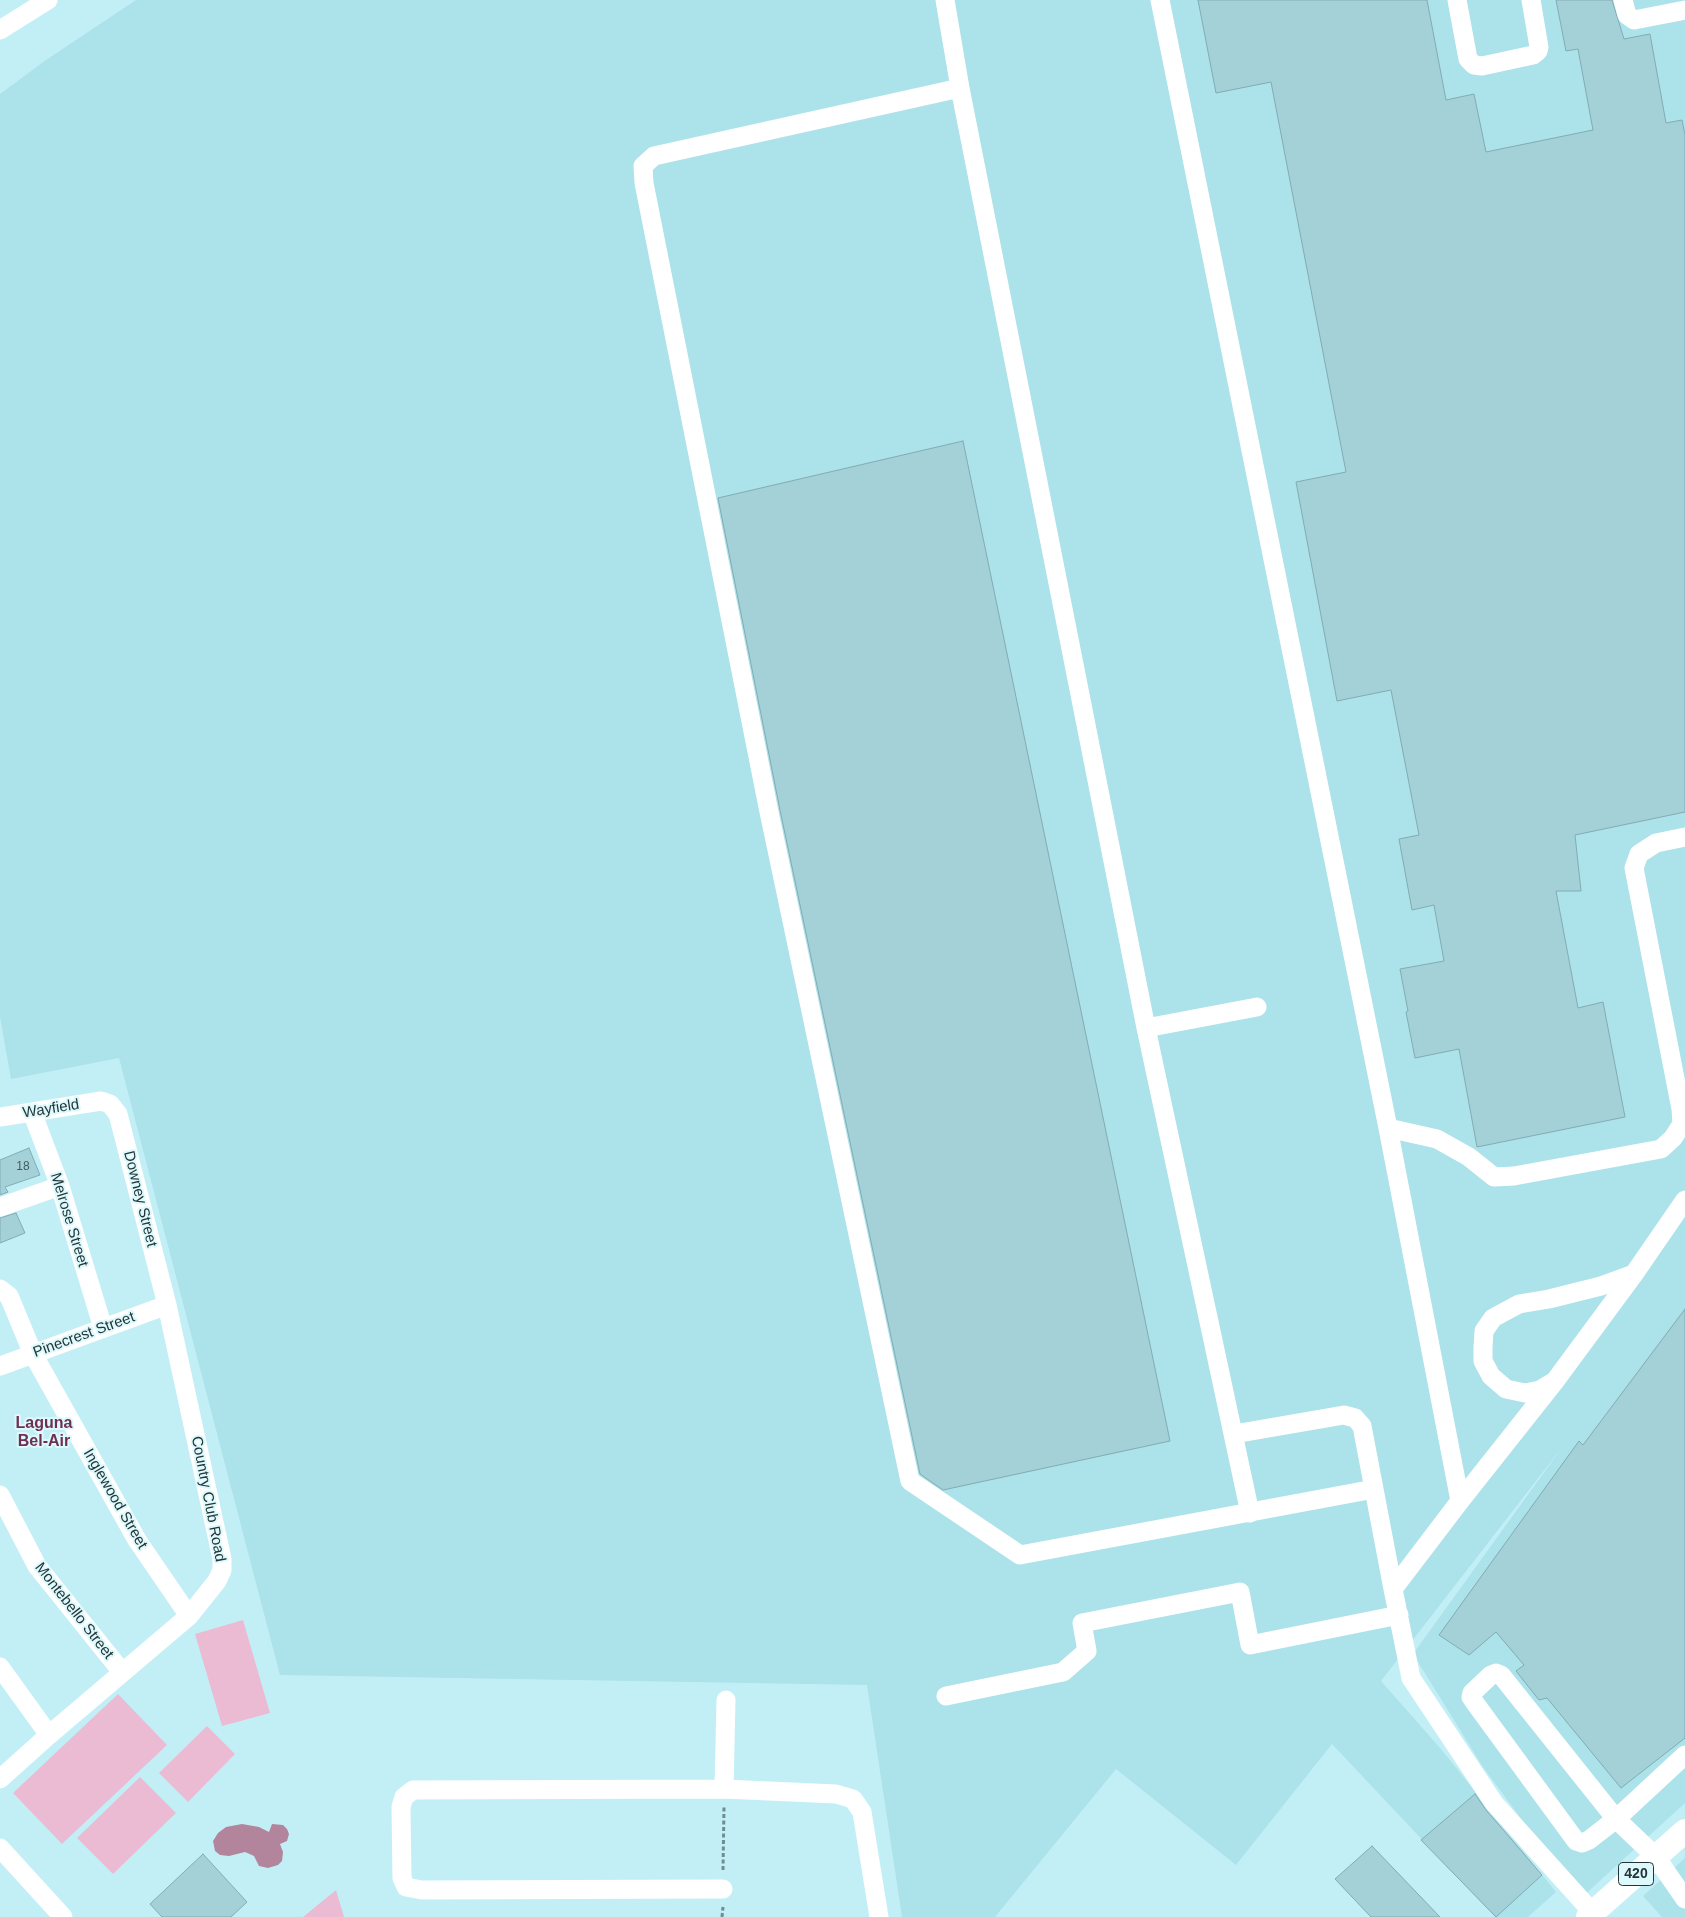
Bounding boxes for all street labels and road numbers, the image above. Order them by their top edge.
street label: Wayfield [21,1096,81,1122]
street label: Downey Street [119,1149,161,1249]
street label: Melrose Street [46,1171,92,1269]
street label: Pinecrest Street [31,1308,137,1362]
street label: Country Club Road [187,1435,229,1563]
street label: Inglewood Street [79,1446,151,1552]
street label: Montebello Street [31,1559,117,1663]
road number: 420 [1618,1862,1654,1886]

